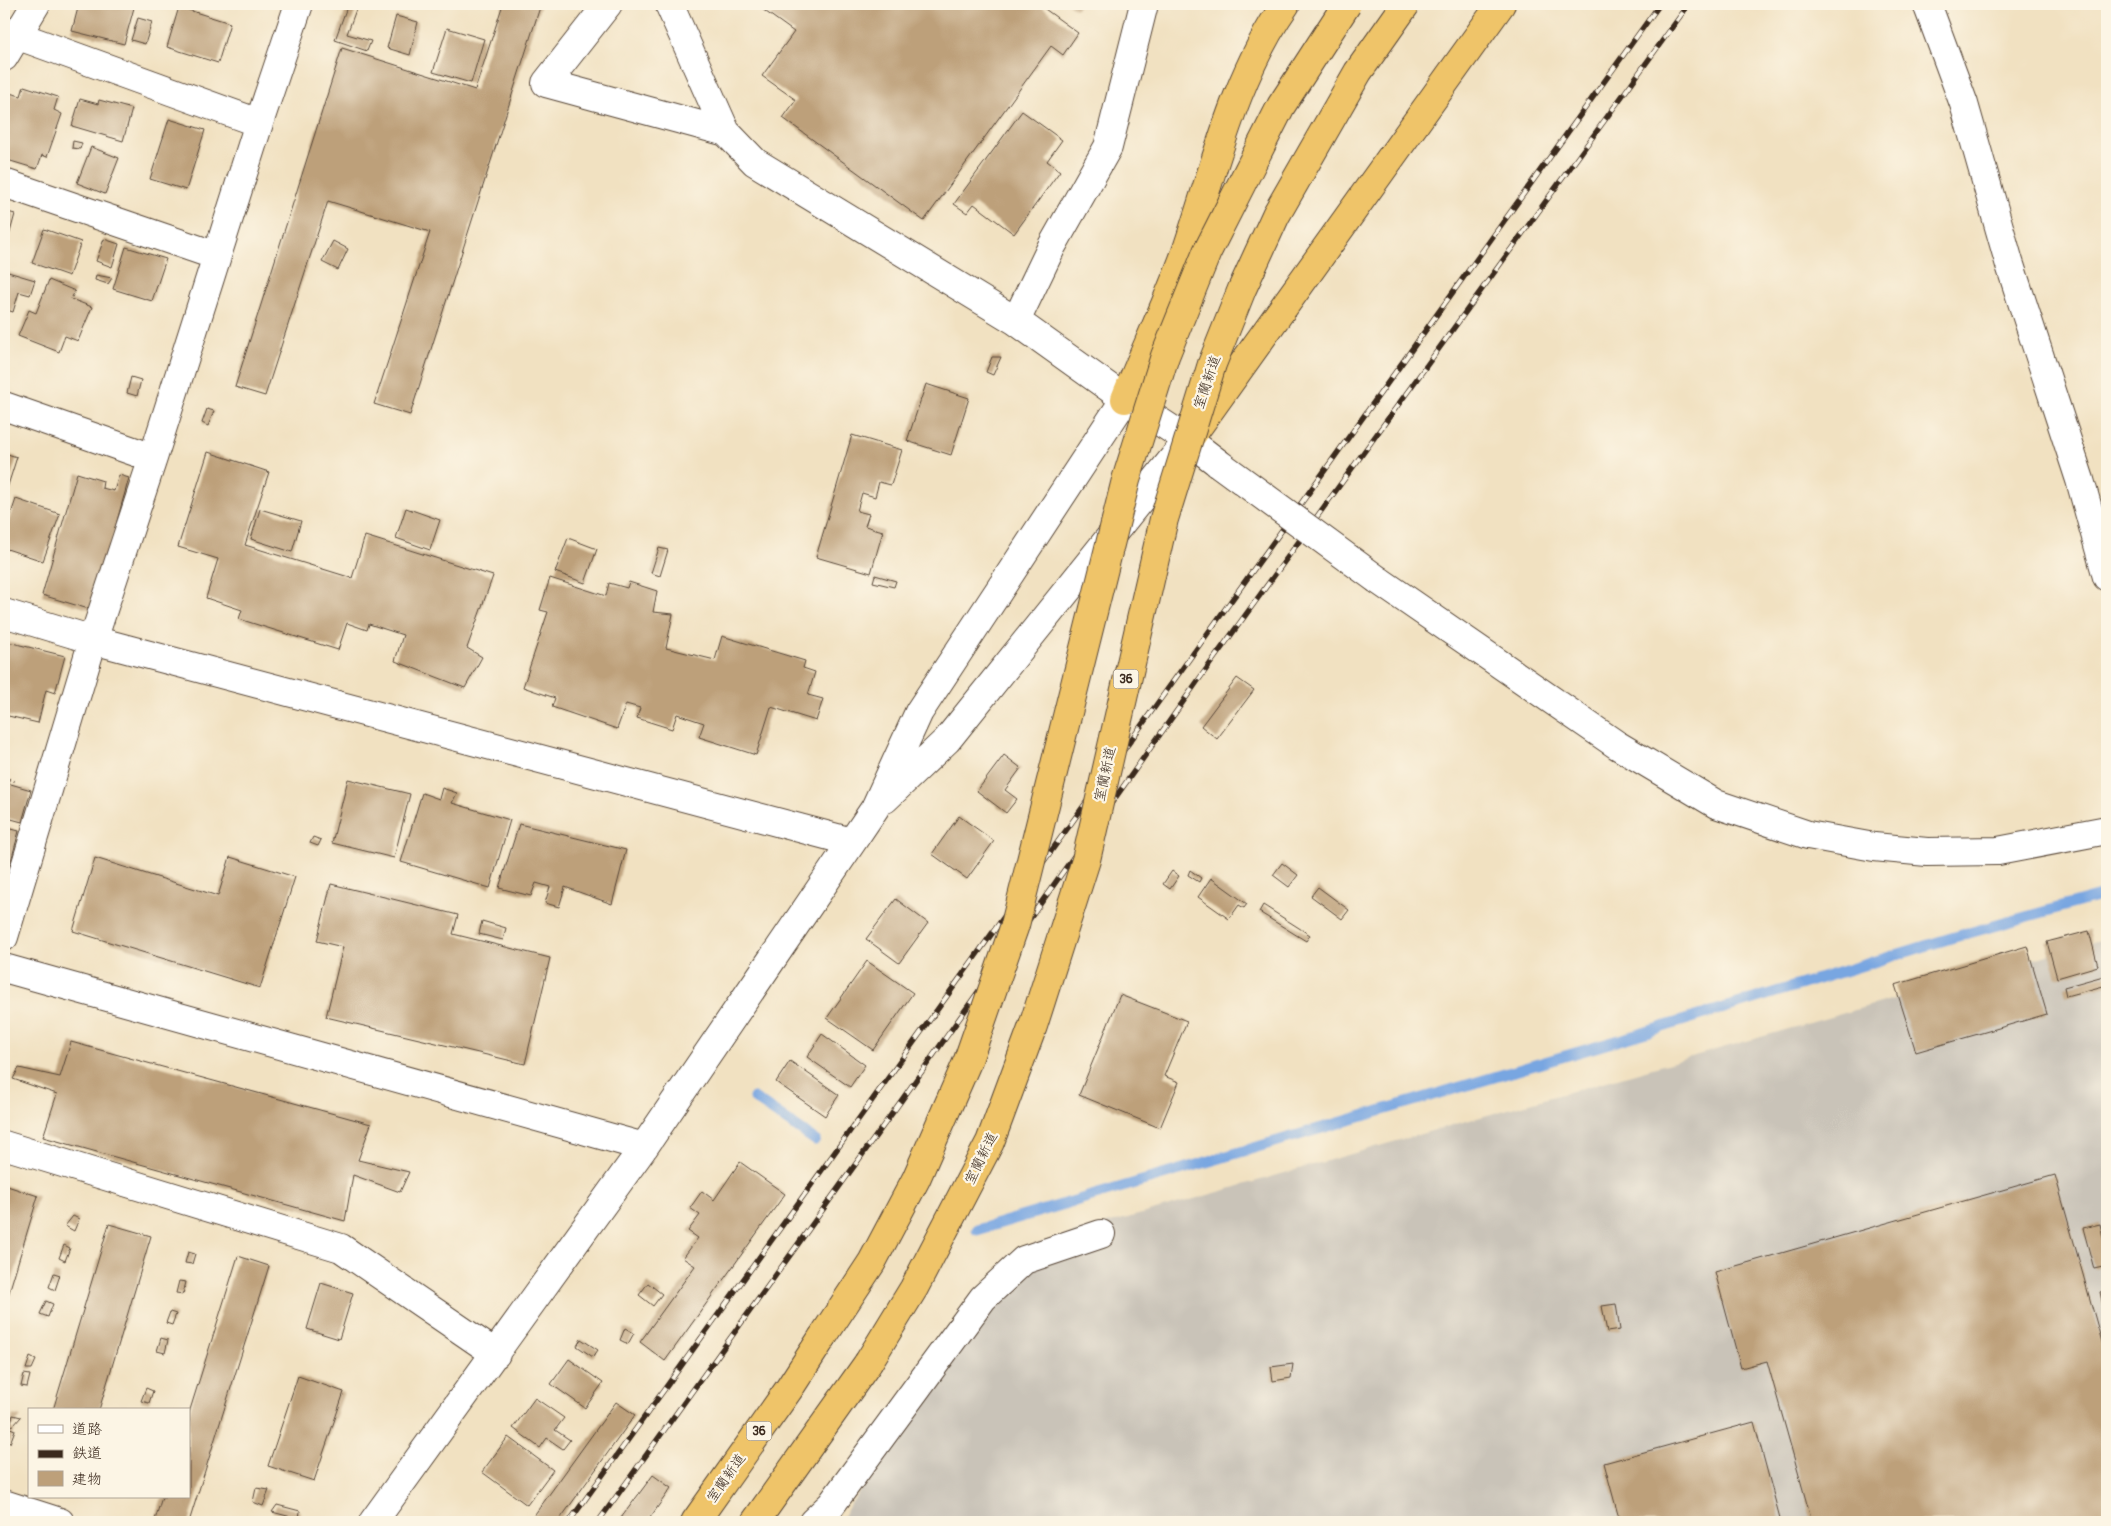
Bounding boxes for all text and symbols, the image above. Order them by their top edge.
street label: 室蘭新道 [1190,353,1224,411]
road number: 36 [1114,670,1138,689]
street label: 室蘭新道 [1091,745,1119,803]
street label: 室蘭新道 [961,1129,1001,1187]
legend [28,1408,190,1498]
text: 道路 [72,1420,102,1439]
road number: 36 [746,1422,772,1440]
text: 鉄道 [72,1444,102,1463]
street label: 室蘭新道 [703,1450,749,1506]
text: 建物 [72,1470,102,1489]

